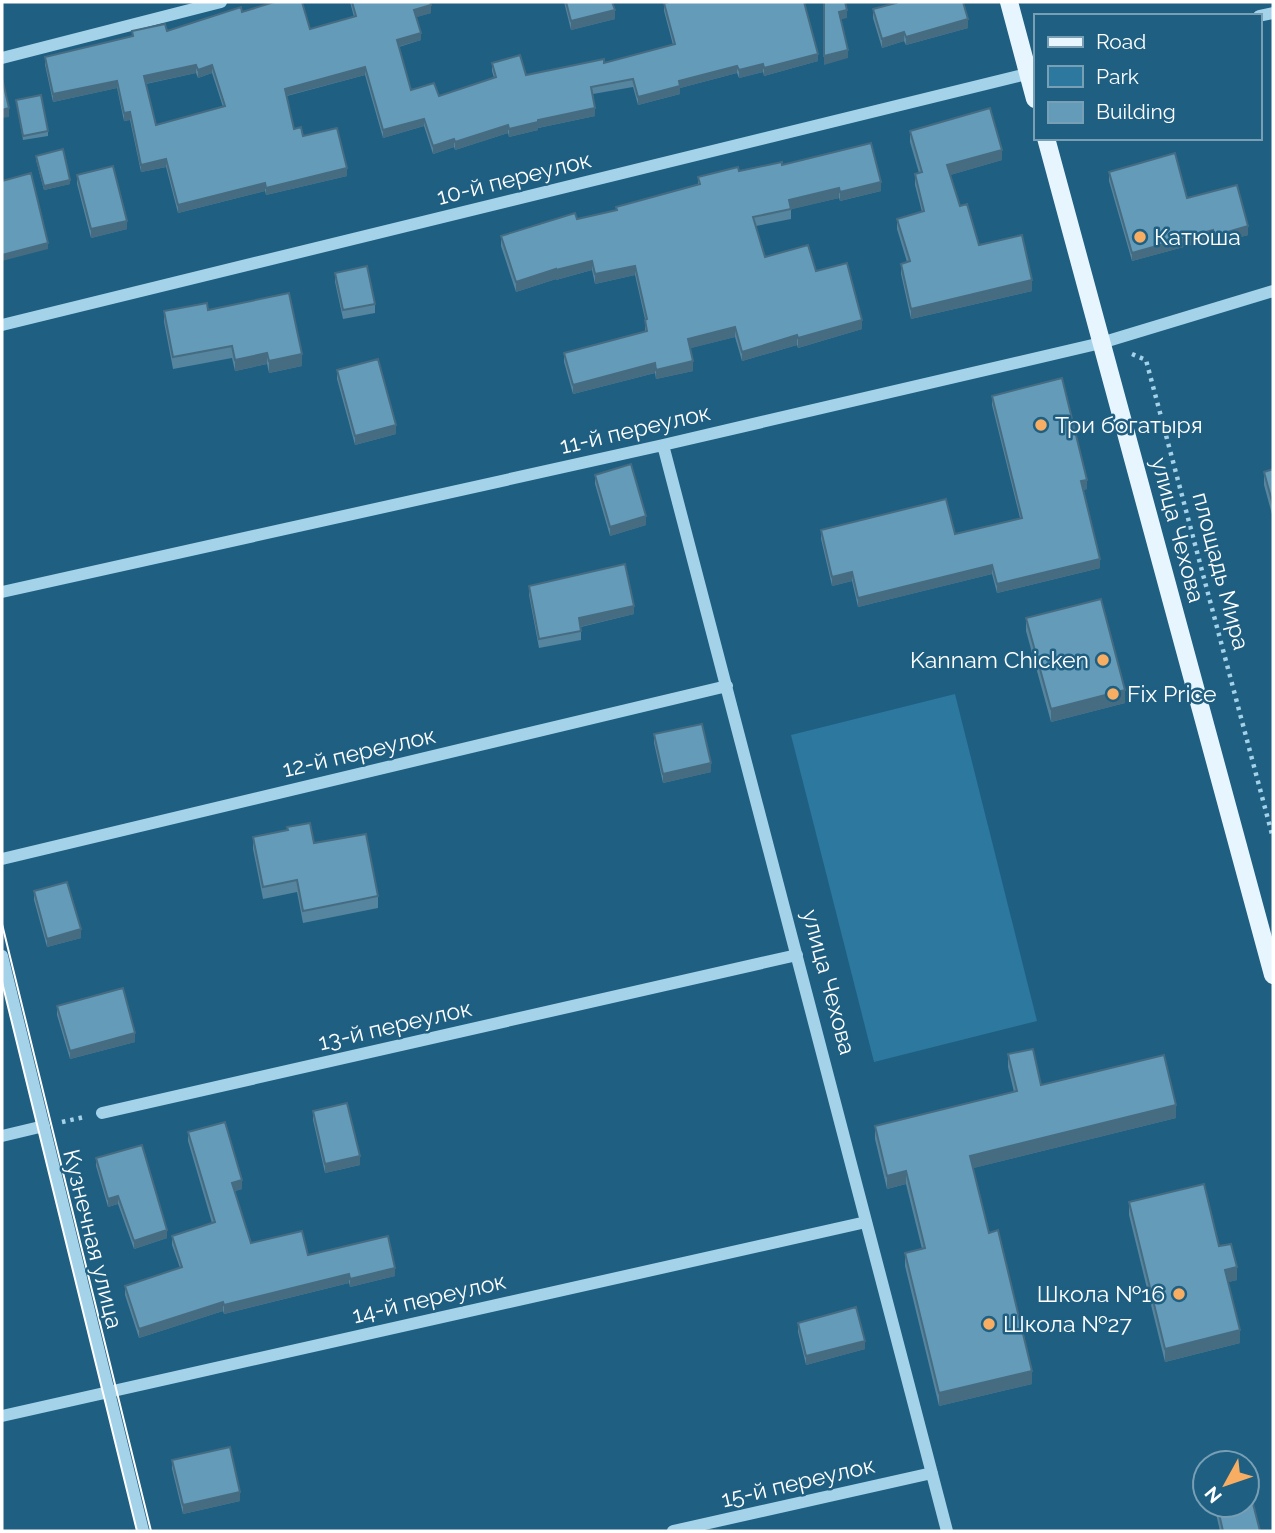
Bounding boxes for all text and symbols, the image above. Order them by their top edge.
legend [1034,14,1261,140]
text: Road [1096,29,1146,54]
text: Park [1096,64,1139,89]
text: Building [1096,99,1176,124]
street label: 10-й переулок [434,145,594,210]
place label: Катюша [1154,223,1241,250]
marker: Катюша [1132,229,1148,245]
street label: 11-й переулок [557,398,713,459]
place label: Три богатыря [1055,411,1203,438]
marker: Три богатыря [1033,417,1049,433]
street label: улица Чехова [1146,454,1211,606]
street label: площадь Мира [1187,489,1256,653]
place label: Kannam Chicken [910,646,1089,673]
marker: Kannam Chicken [1095,652,1111,668]
place label: Fix Price [1127,680,1216,707]
marker: Fix Price [1105,686,1121,702]
street label: 12-й переулок [280,721,438,782]
street label: улица Чехова [797,906,862,1058]
street label: 13-й переулок [316,994,474,1055]
street label: Кузнечная улица [58,1146,129,1331]
street label: 14-й переулок [350,1267,508,1328]
place label: Школа №16 [1037,1280,1165,1307]
marker: Школа №16 [1171,1286,1187,1302]
place label: Школа №27 [1003,1310,1133,1337]
marker: Школа №27 [981,1316,997,1332]
north arrow [1191,1449,1261,1519]
street label: 15-й переулок [719,1451,877,1512]
text: N [1200,1482,1226,1508]

